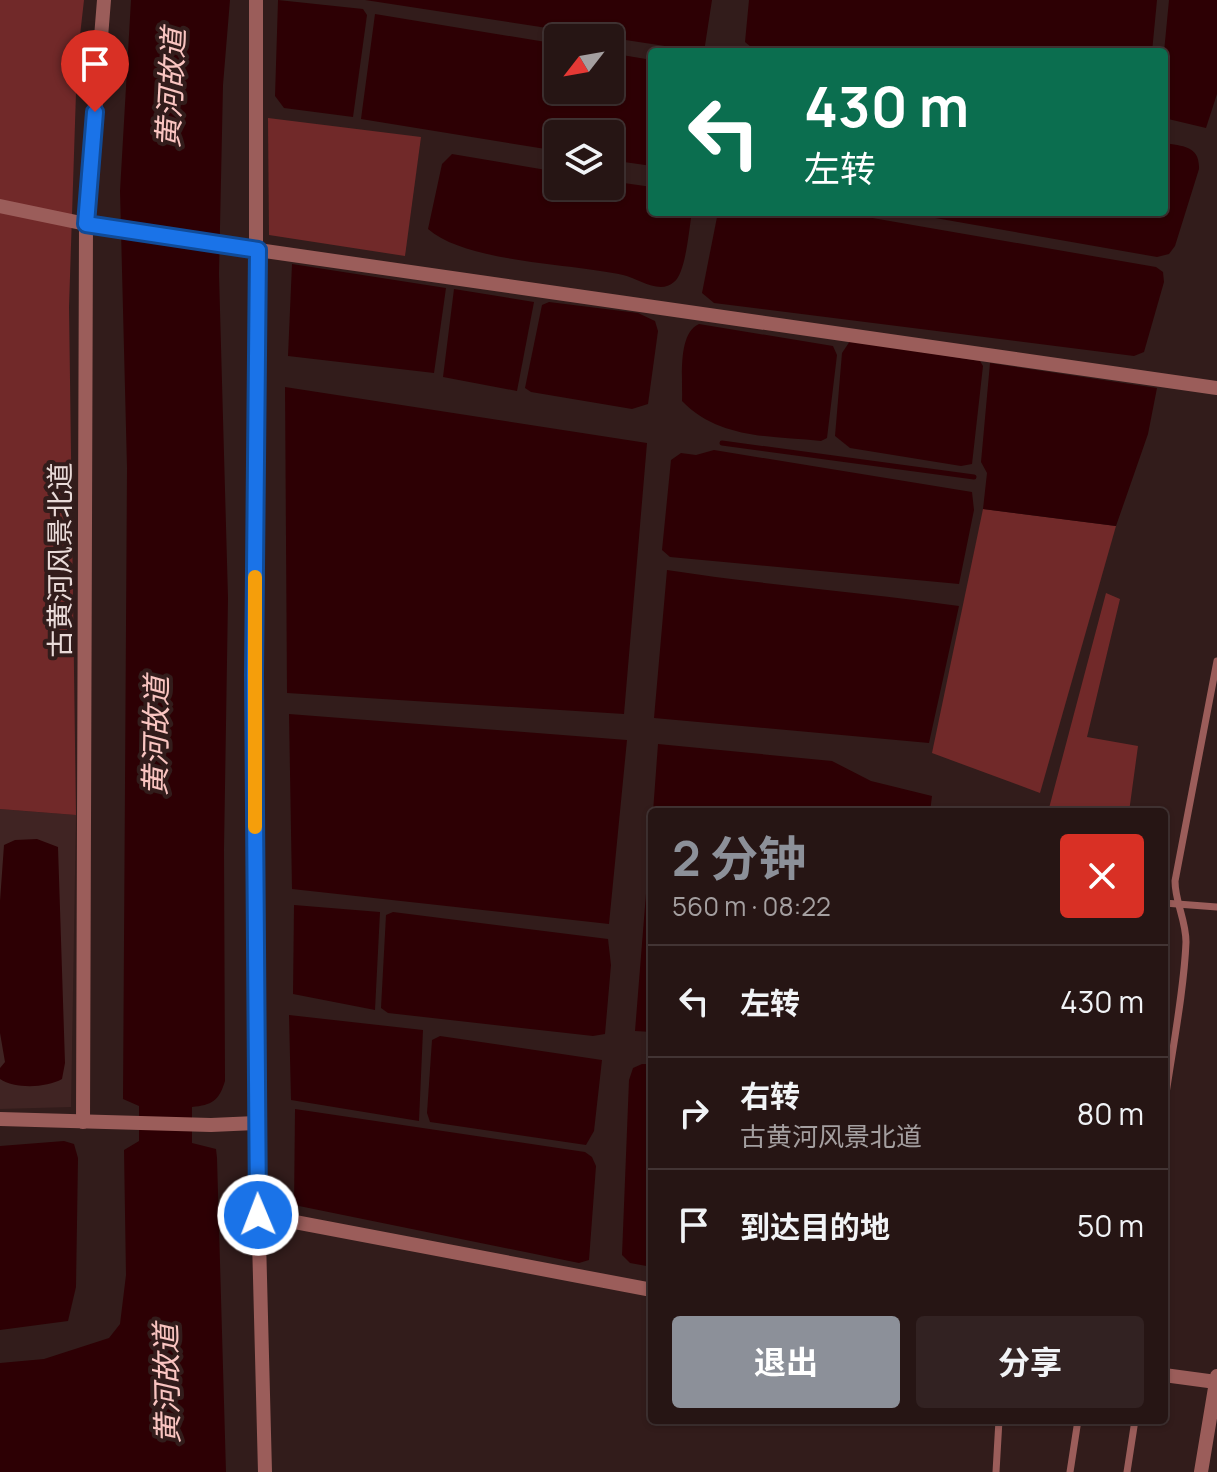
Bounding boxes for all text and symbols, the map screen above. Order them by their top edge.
water label: 黄河故道 [146,23,194,149]
north arrow [544,24,624,104]
map controls [544,24,624,200]
pin [61,30,129,112]
icon: arrive [73,42,117,86]
text: 430 m [804,67,969,144]
icon: left [672,80,776,184]
button: layers [544,120,624,200]
text: 左转 [804,144,876,193]
street label: 古黄河风景北道 [40,462,78,658]
water label: 黄河故道 [133,672,177,796]
text: 2 分钟 [672,825,806,890]
button: close [1060,834,1144,918]
text: 560 m · 08:22 [672,888,831,924]
icon: left [672,979,716,1023]
text: 430 m [1060,981,1144,1022]
text: 左转 [740,982,800,1023]
text: 右转 [740,1075,800,1116]
icon: right [672,1091,716,1135]
text: 80 m [1077,1093,1144,1134]
text: 古黄河风景北道 [740,1118,922,1154]
position arrow [216,1173,300,1257]
icon: arrive [672,1203,716,1247]
text: 50 m [1077,1205,1144,1246]
text: 到达目的地 [740,1206,890,1247]
button: 退出 [672,1316,900,1408]
button: 分享 [916,1316,1144,1408]
water label: 黄河故道 [144,1320,188,1444]

